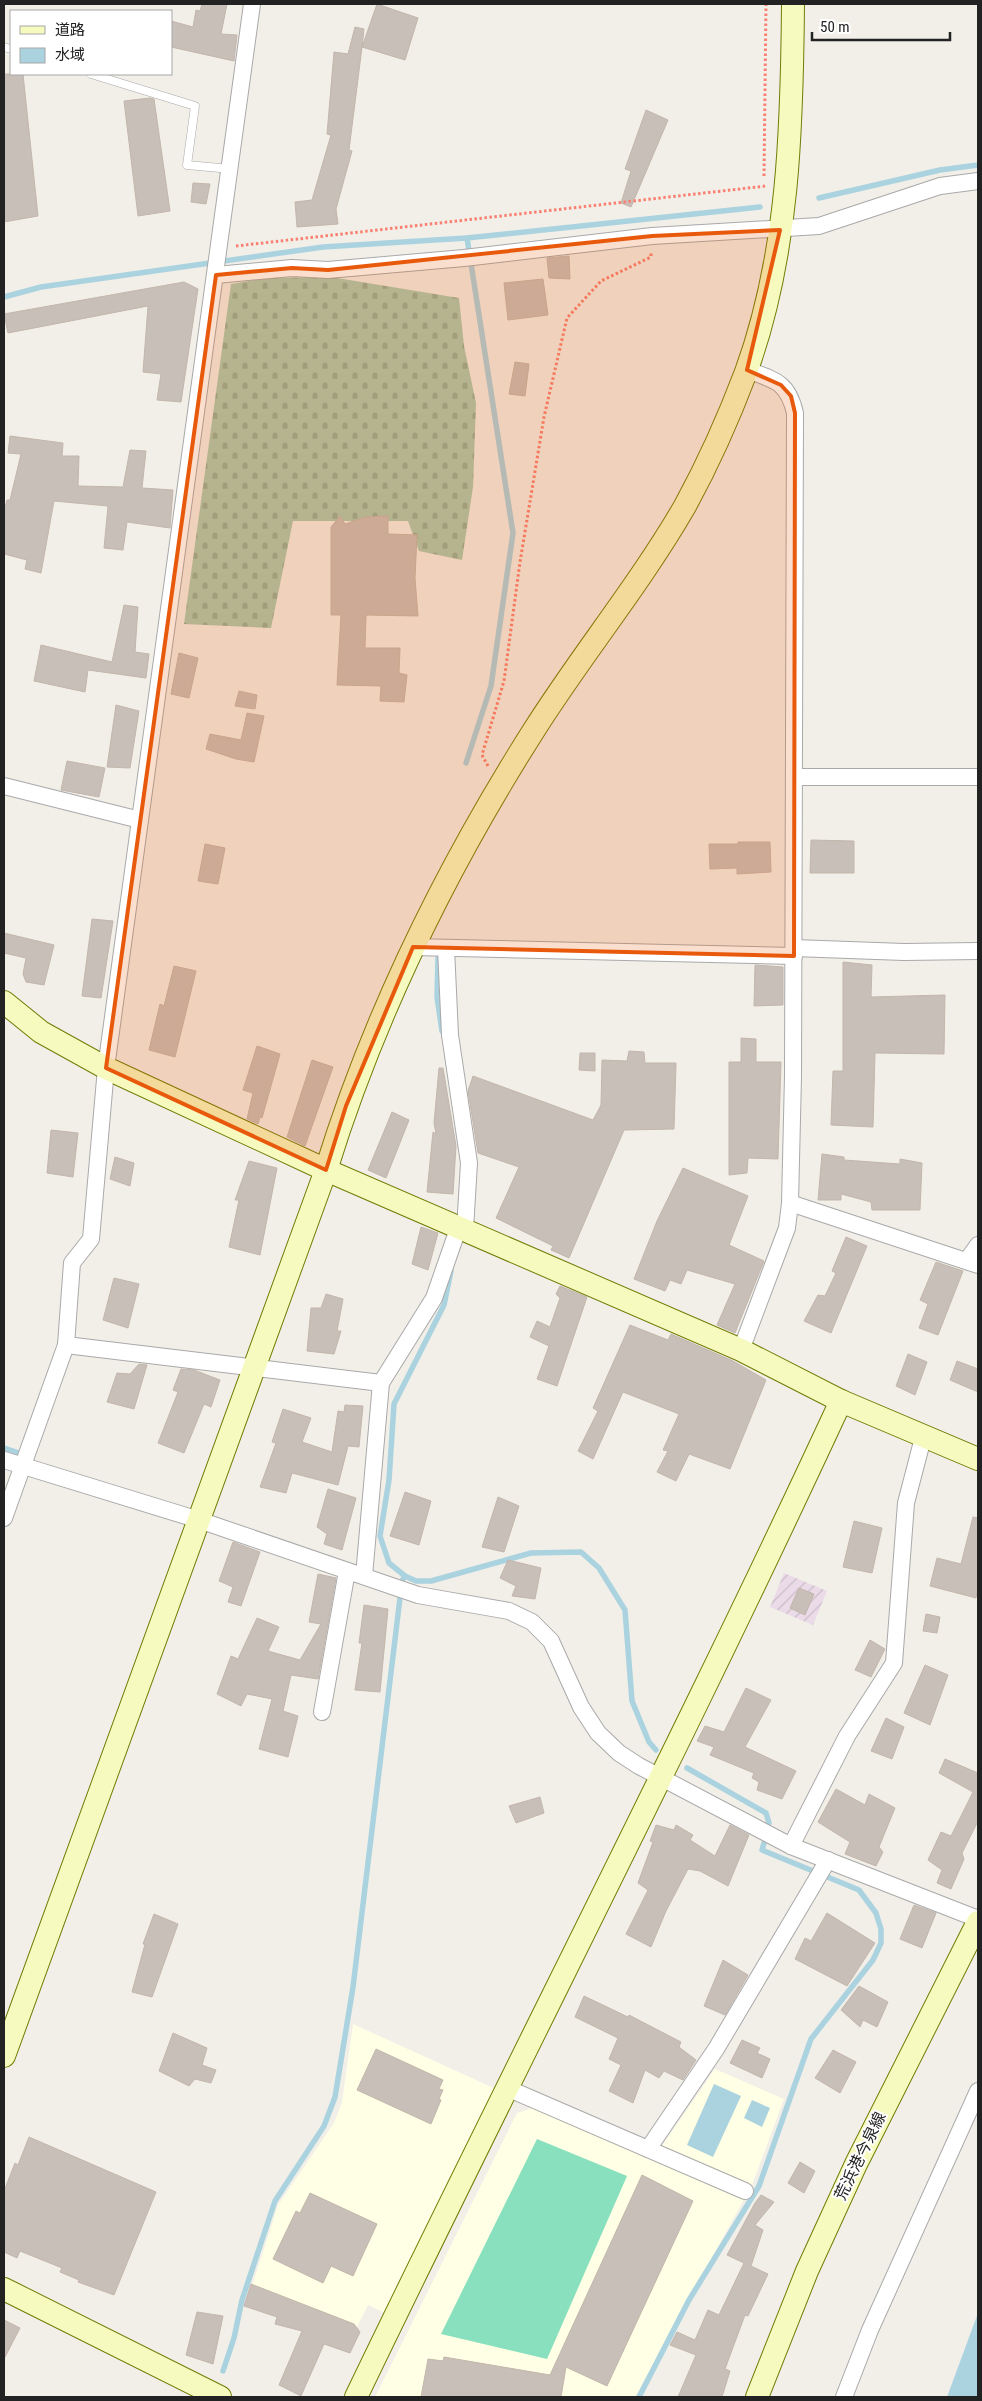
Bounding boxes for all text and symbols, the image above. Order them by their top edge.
legend [10,10,172,75]
scale bar [812,10,950,42]
text: 50 m [820,18,850,36]
text: 道路 [55,21,85,39]
text: 水域 [55,46,85,64]
street label: 荒浜港今泉線 [830,2109,890,2203]

